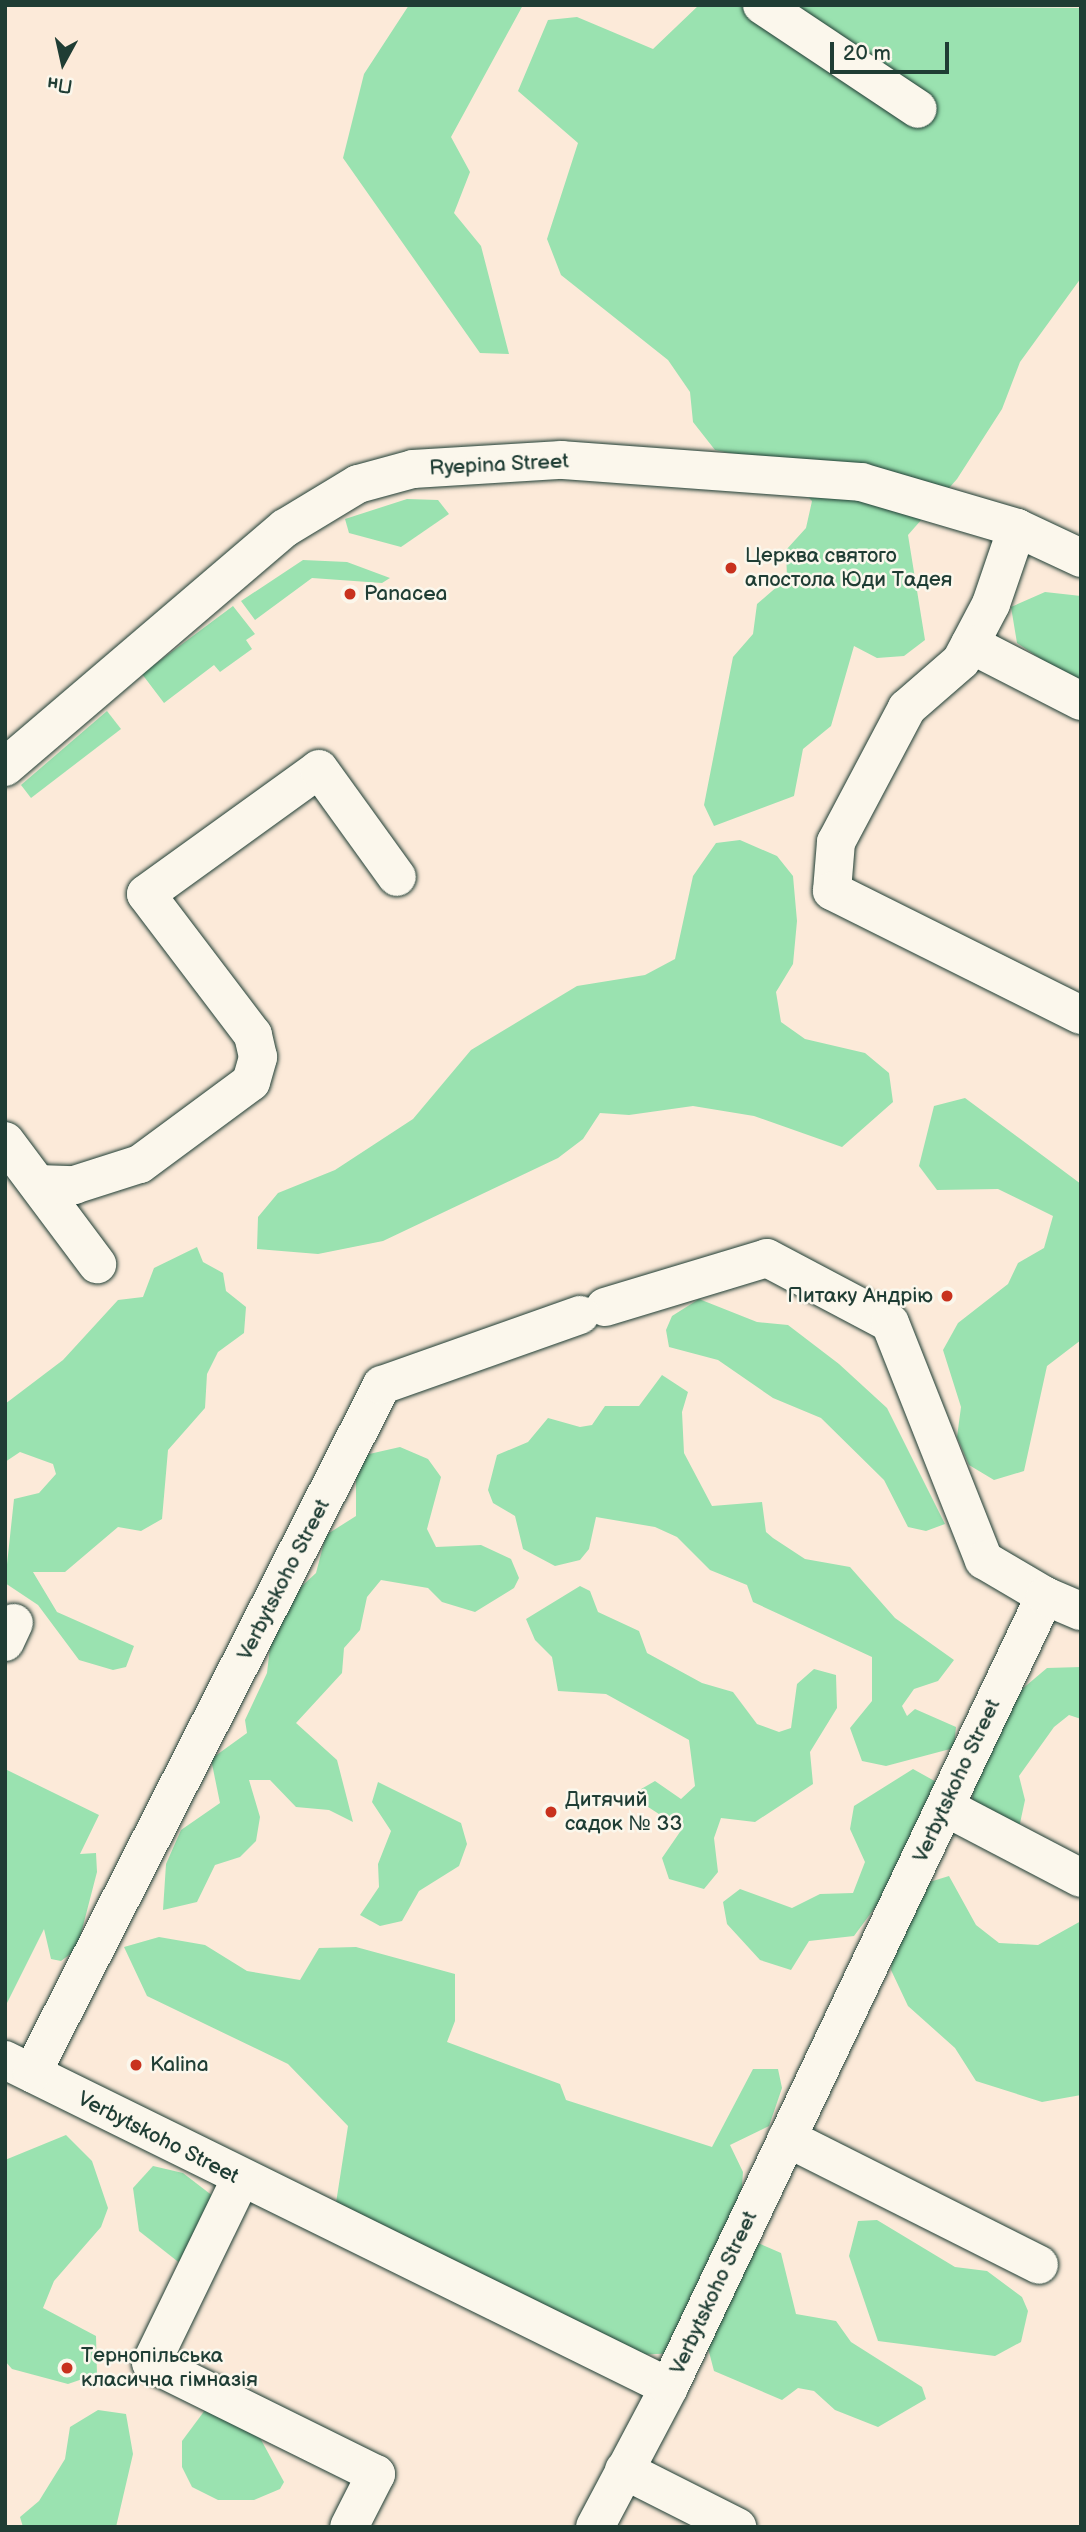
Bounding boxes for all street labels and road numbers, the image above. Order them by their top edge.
street label: Ryepina Street [428,449,570,481]
street label: Verbytskoho Street [232,1495,336,1665]
street label: Verbytskoho Street [908,1695,1006,1867]
street label: Verbytskoho Street [73,2086,243,2190]
street label: Verbytskoho Street [665,2207,763,2379]

